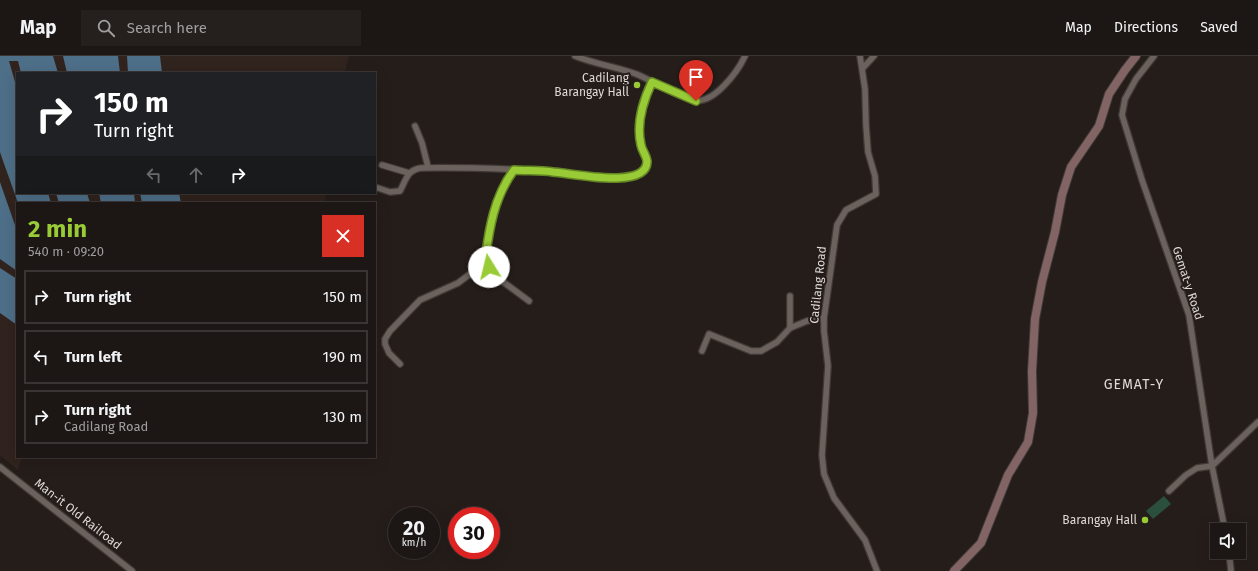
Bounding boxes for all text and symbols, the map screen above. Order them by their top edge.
search box [81,10,361,46]
text: Map [20,16,57,39]
icon: search [95,17,117,39]
text: Search here [127,19,207,37]
text: Map [1065,19,1092,36]
text: Directions [1114,19,1178,36]
text: Saved [1200,19,1238,36]
pin [679,60,713,101]
icon: arrive [685,66,707,88]
place label: Cadilang Barangay Hall [554,71,630,99]
marker: Cadilang Barangay Hall [632,80,642,90]
text: 150 m [94,86,169,119]
icon: right [28,88,80,140]
text: Turn right [94,120,174,142]
icon: left [143,164,165,186]
icon: ahead [185,164,207,186]
icon: right [227,164,249,186]
text: 2 min [28,215,87,243]
button: close [322,215,364,257]
text: 540 m · 09:20 [28,244,104,259]
street label: Gemat-y Road [1170,245,1206,321]
position arrow [468,246,510,288]
street label: Cadilang Road [807,246,829,324]
icon: right [30,286,52,308]
text: Turn right [64,288,131,306]
text: 150 m [323,288,362,306]
icon: left [30,346,52,368]
text: Turn left [64,348,122,366]
text: 190 m [322,348,362,366]
district label: GEMAT-Y [1104,376,1164,393]
text: Turn right [64,401,131,419]
icon: right [30,406,52,428]
text: 130 m [323,408,362,426]
text: Cadilang Road [64,419,148,434]
street label: Man-it Old Railroad [32,476,124,552]
speed limit sign: 30 [448,507,500,559]
place label: Barangay Hall [1062,513,1137,527]
marker: Barangay Hall [1140,515,1150,525]
text: 20 [403,516,425,540]
map controls [1210,523,1246,559]
button: sound [1210,523,1246,559]
text: km/h [402,537,426,549]

